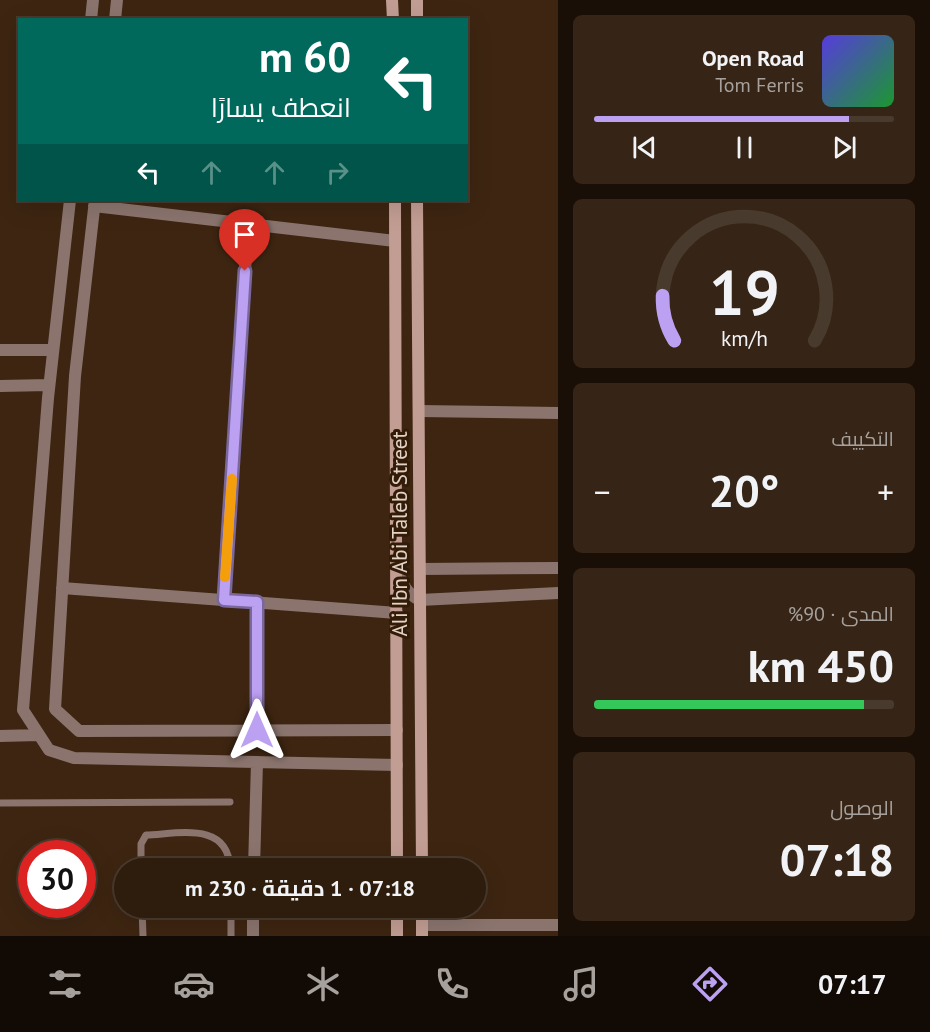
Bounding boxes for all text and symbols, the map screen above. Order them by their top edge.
text: 60 m [259,29,351,84]
icon: left [372,42,450,120]
text: Open Road [702,44,804,72]
text: Tom Ferris [715,72,804,98]
text: انعطف يسارًا [211,90,351,124]
icon: previous [628,131,661,164]
icon: pause [728,131,761,164]
icon: next [828,131,861,164]
icon: left [132,156,165,189]
icon: ahead [195,156,228,189]
icon: ahead [258,156,291,189]
icon: right [321,156,354,189]
pin [219,209,270,271]
icon: arrive [228,218,261,251]
text: 19 [709,251,779,332]
text: km/h [720,324,767,352]
text: التكييف [831,426,894,452]
street label: Ali Ibn Abi Taleb Street [386,432,413,636]
text: 20° [709,461,779,519]
text: − [594,470,611,513]
text: + [877,470,894,513]
text: المدى · 90% [788,601,894,627]
text: 450 km [748,636,894,694]
position arrow [225,698,289,762]
text: الوصول [830,795,894,821]
text: 07:18 [780,830,894,888]
speed limit sign: 30 [18,840,96,918]
text: 07:18 · 1 دقيقة · 230 m [185,874,415,902]
icon: filters [44,963,86,1005]
icon: car [173,963,215,1005]
icon: climate [302,963,344,1005]
icon: phone [431,963,473,1005]
icon: music [560,963,602,1005]
icon: directions [689,963,731,1005]
text: 07:17 [818,967,886,1001]

